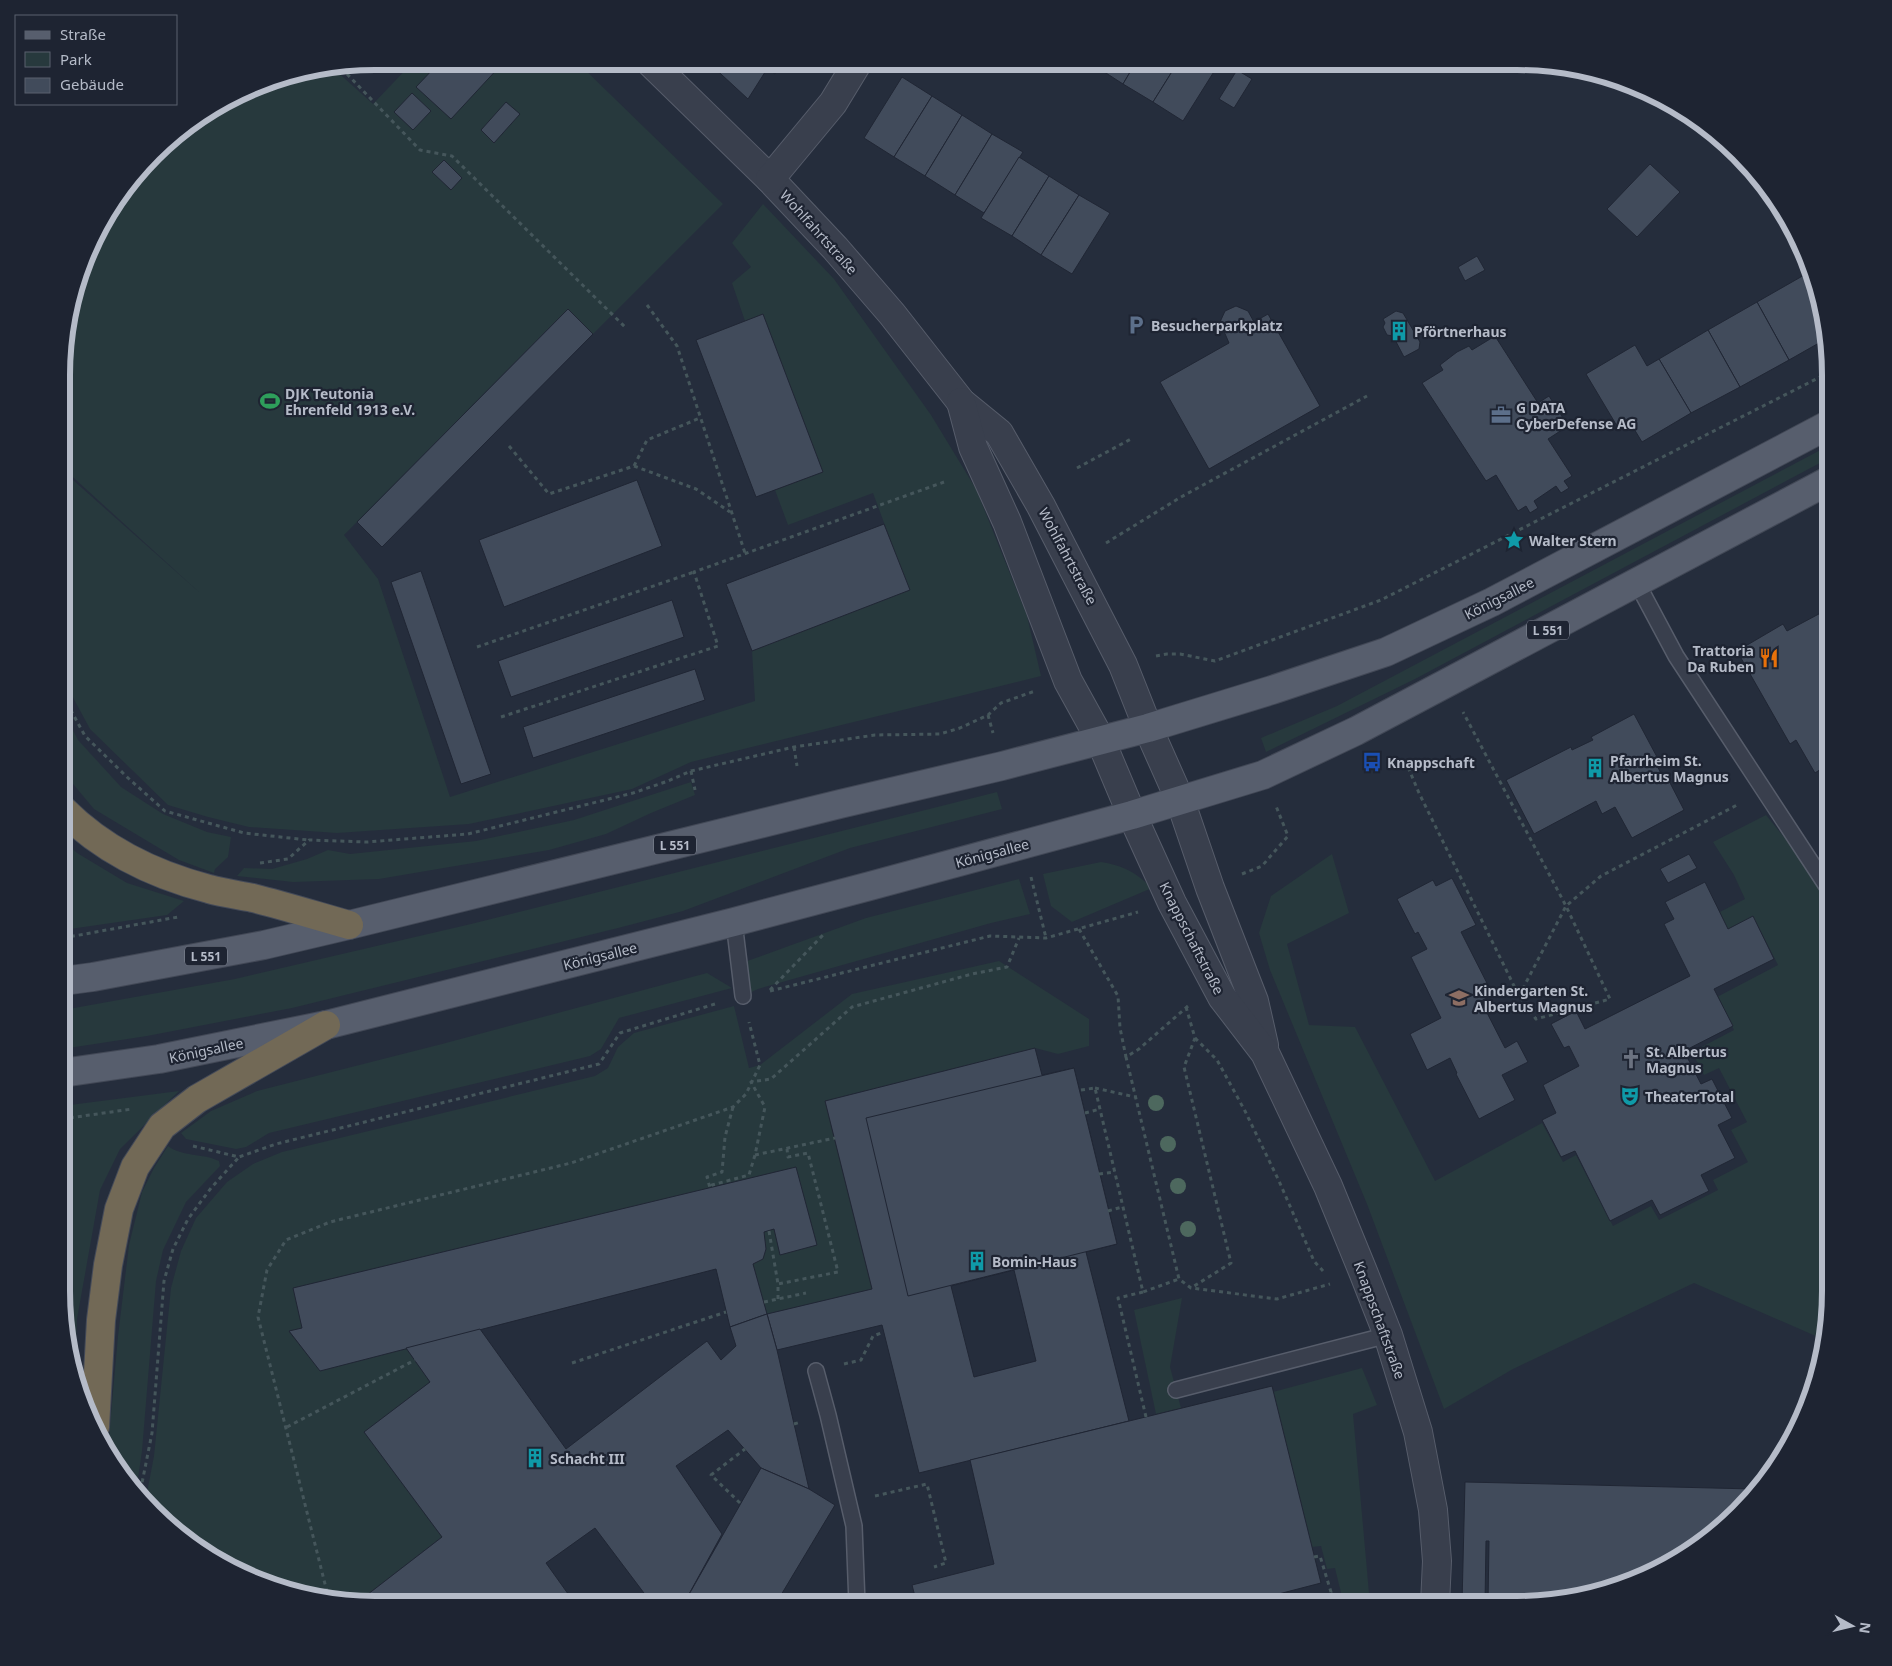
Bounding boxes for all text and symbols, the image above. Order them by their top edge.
legend [15,15,178,105]
text: Straße [60,24,106,44]
text: Park [60,49,92,69]
text: Gebäude [60,74,124,94]
street label: Wohlfahrtstraße [776,186,862,278]
parking icon: Besucherparkplatz [1125,314,1147,336]
place label: Besucherparkplatz [1151,316,1282,335]
building icon: Pförtnerhaus [1388,320,1410,342]
place label: Pförtnerhaus [1414,322,1507,341]
place label: DJK Teutonia Ehrenfeld 1913 e.V. [285,384,415,419]
sports icon: DJK Teutonia Ehrenfeld 1913 e.V. [259,390,281,412]
place label: G DATA CyberDefense AG [1516,398,1637,433]
office icon: G DATA CyberDefense AG [1490,404,1512,426]
street label: Wohlfahrtstraße [1034,504,1102,608]
place icon: Walter Stern [1503,529,1525,551]
place label: Walter Stern [1529,531,1617,550]
street label: Königsallee [1461,572,1537,624]
road number: L 551 [1527,620,1569,640]
place label: Trattoria Da Ruben [1687,641,1754,676]
restaurant icon: Trattoria Da Ruben [1758,647,1780,669]
bus stop icon: Knappschaft [1361,751,1383,773]
place label: Pfarrheim St. Albertus Magnus [1610,751,1729,786]
place label: Knappschaft [1387,753,1475,772]
building icon: Pfarrheim St. Albertus Magnus [1584,757,1606,779]
street label: Königsallee [953,834,1031,872]
road number: L 551 [654,836,696,854]
street label: Knappschaftstraße [1155,878,1229,998]
street label: Königsallee [561,938,639,974]
road number: L 551 [185,946,227,966]
place label: Kindergarten St. Albertus Magnus [1474,981,1593,1016]
school or university icon: Kindergarten St. Albertus Magnus [1448,987,1470,1009]
street label: Königsallee [167,1033,245,1067]
place label: St. Albertus Magnus [1646,1042,1727,1077]
church icon: St. Albertus Magnus [1620,1048,1642,1070]
theatre icon: TheaterTotal [1619,1085,1641,1107]
place label: TheaterTotal [1645,1087,1734,1106]
building icon: Bomin-Haus [966,1250,988,1272]
place label: Bomin-Haus [992,1252,1077,1271]
street label: Knappschaftstraße [1350,1258,1410,1382]
building icon: Schacht III [524,1447,546,1469]
place label: Schacht III [550,1449,625,1468]
north arrow [1827,1601,1877,1651]
text: N [1855,1621,1876,1635]

